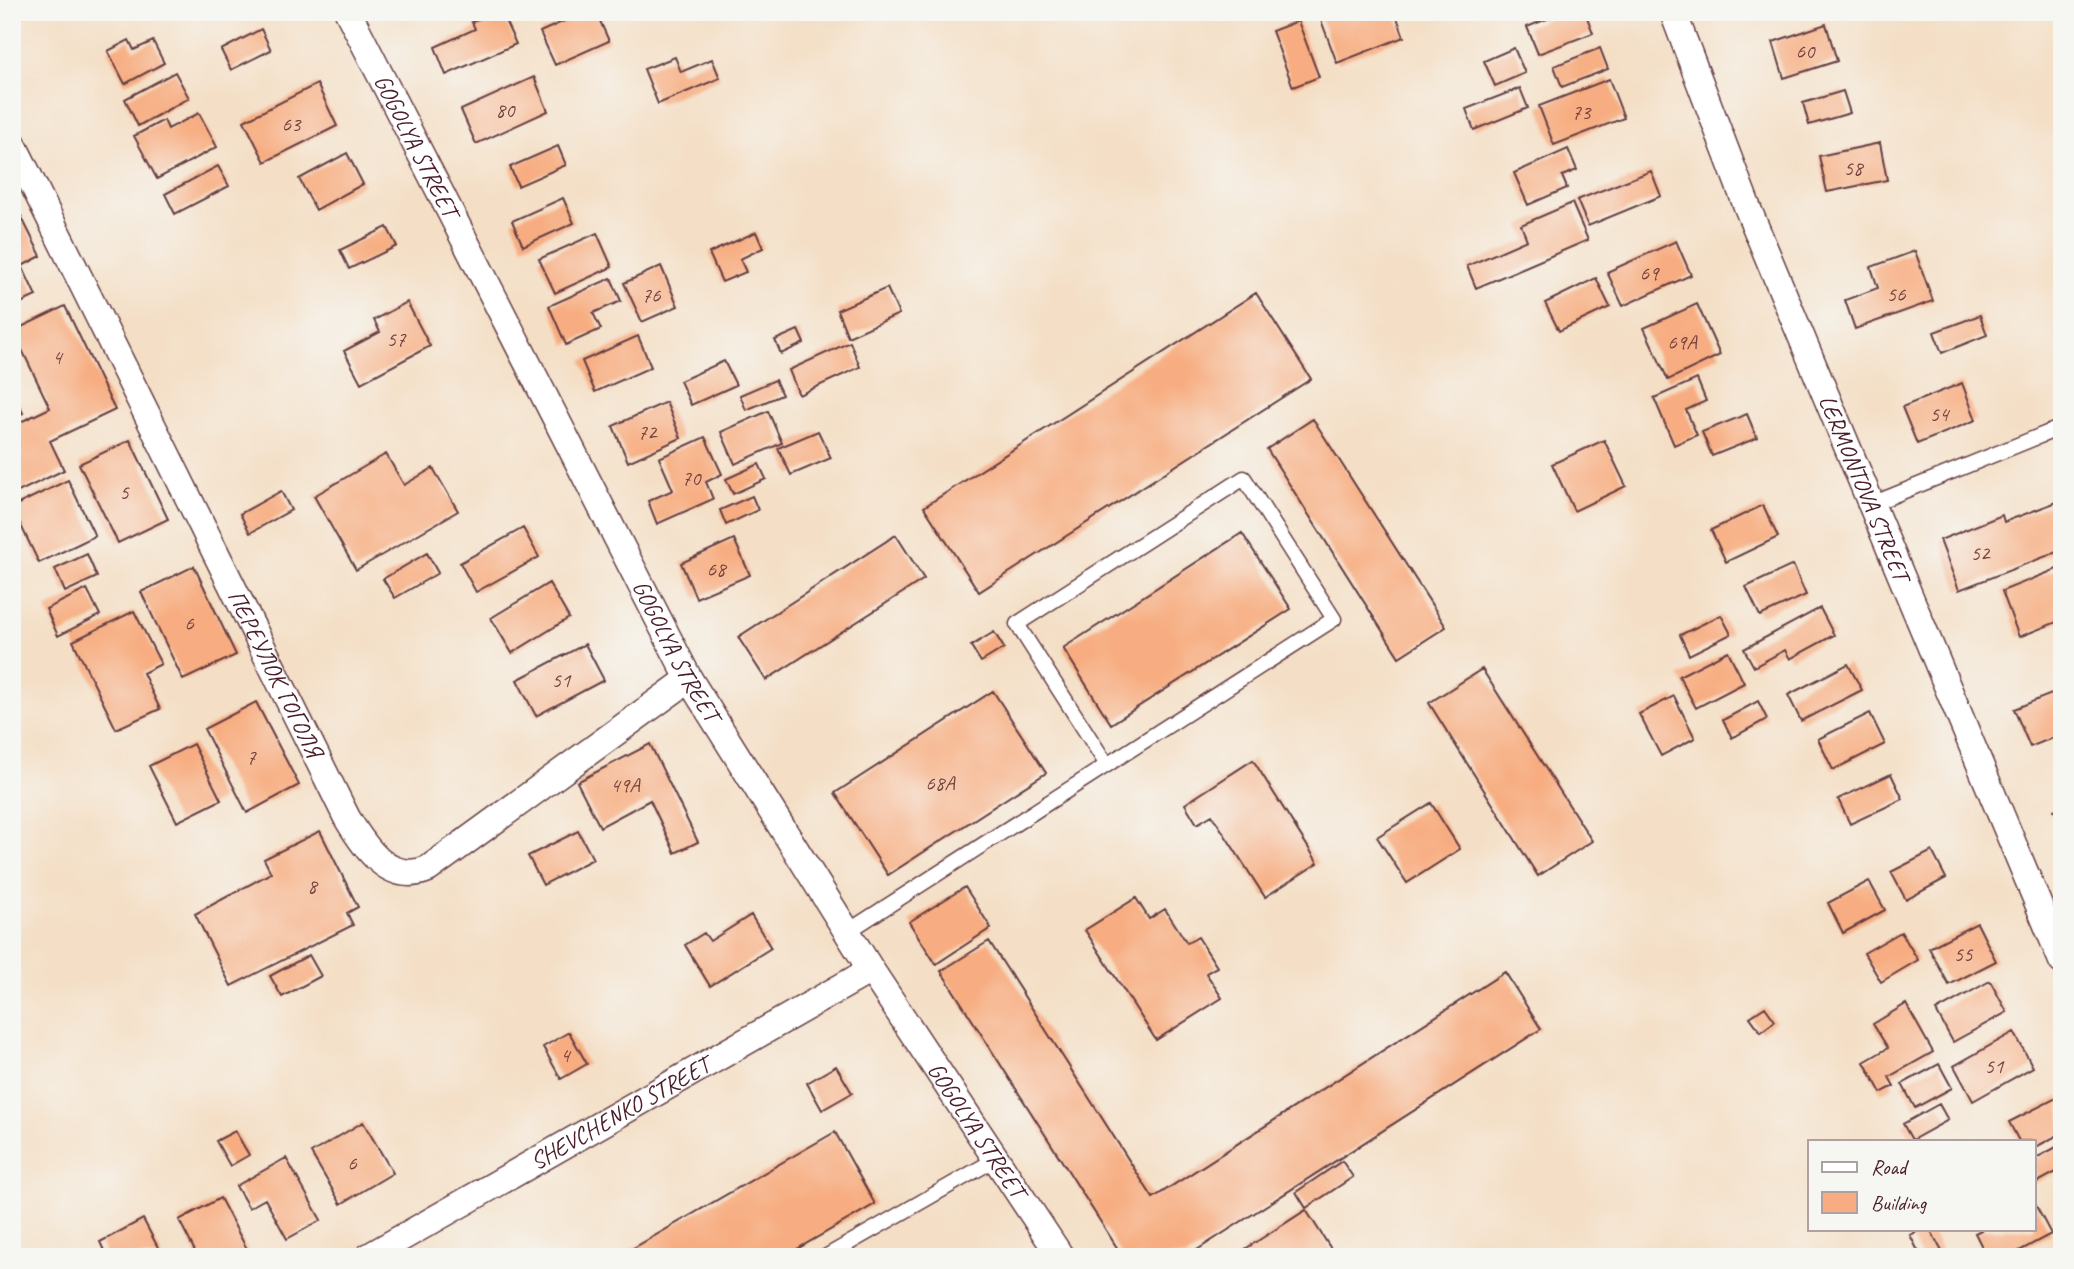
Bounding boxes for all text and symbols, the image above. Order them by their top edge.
house number: 60 [1796,38,1816,64]
street label: GOGOLYA STREET [367,69,468,227]
house number: 80 [496,97,516,123]
house number: 73 [1572,99,1592,125]
house number: 63 [282,111,302,137]
house number: 58 [1844,155,1865,181]
house number: 69 [1640,260,1660,286]
house number: 56 [1887,281,1906,307]
house number: 76 [642,282,661,308]
house number: 57 [387,326,407,352]
house number: 69А [1667,329,1698,355]
house number: 4 [52,344,64,370]
street label: LERMONTOVA STREET [1812,390,1919,590]
house number: 54 [1930,401,1951,427]
house number: 72 [638,419,658,445]
house number: 70 [682,465,702,491]
house number: 5 [119,479,130,505]
house number: 52 [1971,540,1991,566]
house number: 68 [707,556,728,582]
street label: GOGOLYA STREET [626,575,730,732]
street label: ПЕРЕУЛОК ГОГОЛЯ [221,585,331,765]
house number: 6 [184,610,194,636]
house number: 51 [552,667,572,693]
house number: 7 [246,744,257,770]
house number: 68А [925,770,956,796]
house number: 49А [610,772,641,798]
house number: 8 [307,873,319,899]
house number: 55 [1954,941,1974,967]
house number: 4 [560,1042,572,1068]
street label: SHEVCHENKO STREET [525,1047,720,1176]
house number: 51 [1985,1053,2005,1079]
street label: GOGOLYA STREET [921,1056,1036,1208]
legend [1808,1140,2036,1230]
house number: 6 [347,1150,357,1176]
text: Road [1871,1154,1910,1180]
text: Building [1871,1190,1928,1216]

